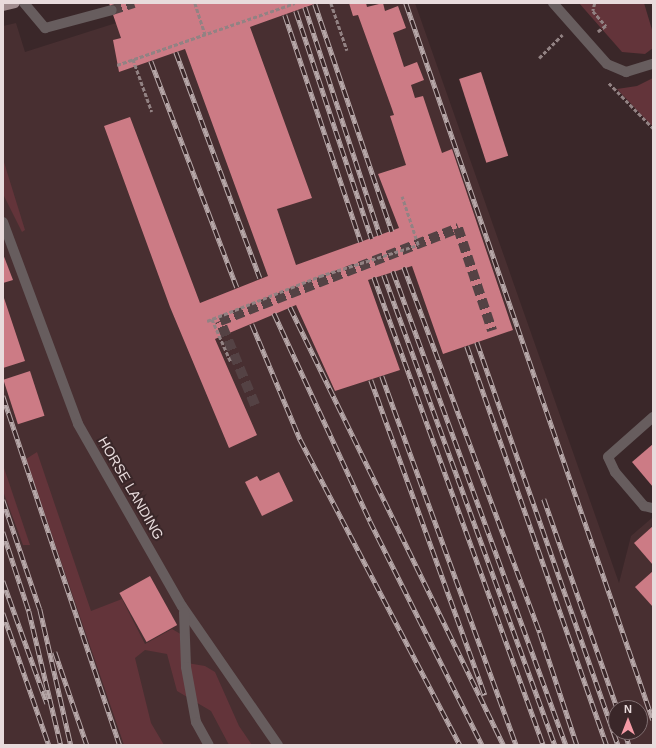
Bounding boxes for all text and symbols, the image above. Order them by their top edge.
street label: HORSE LANDING [95,434,167,542]
north arrow [608,700,648,740]
text: N [624,703,632,715]

